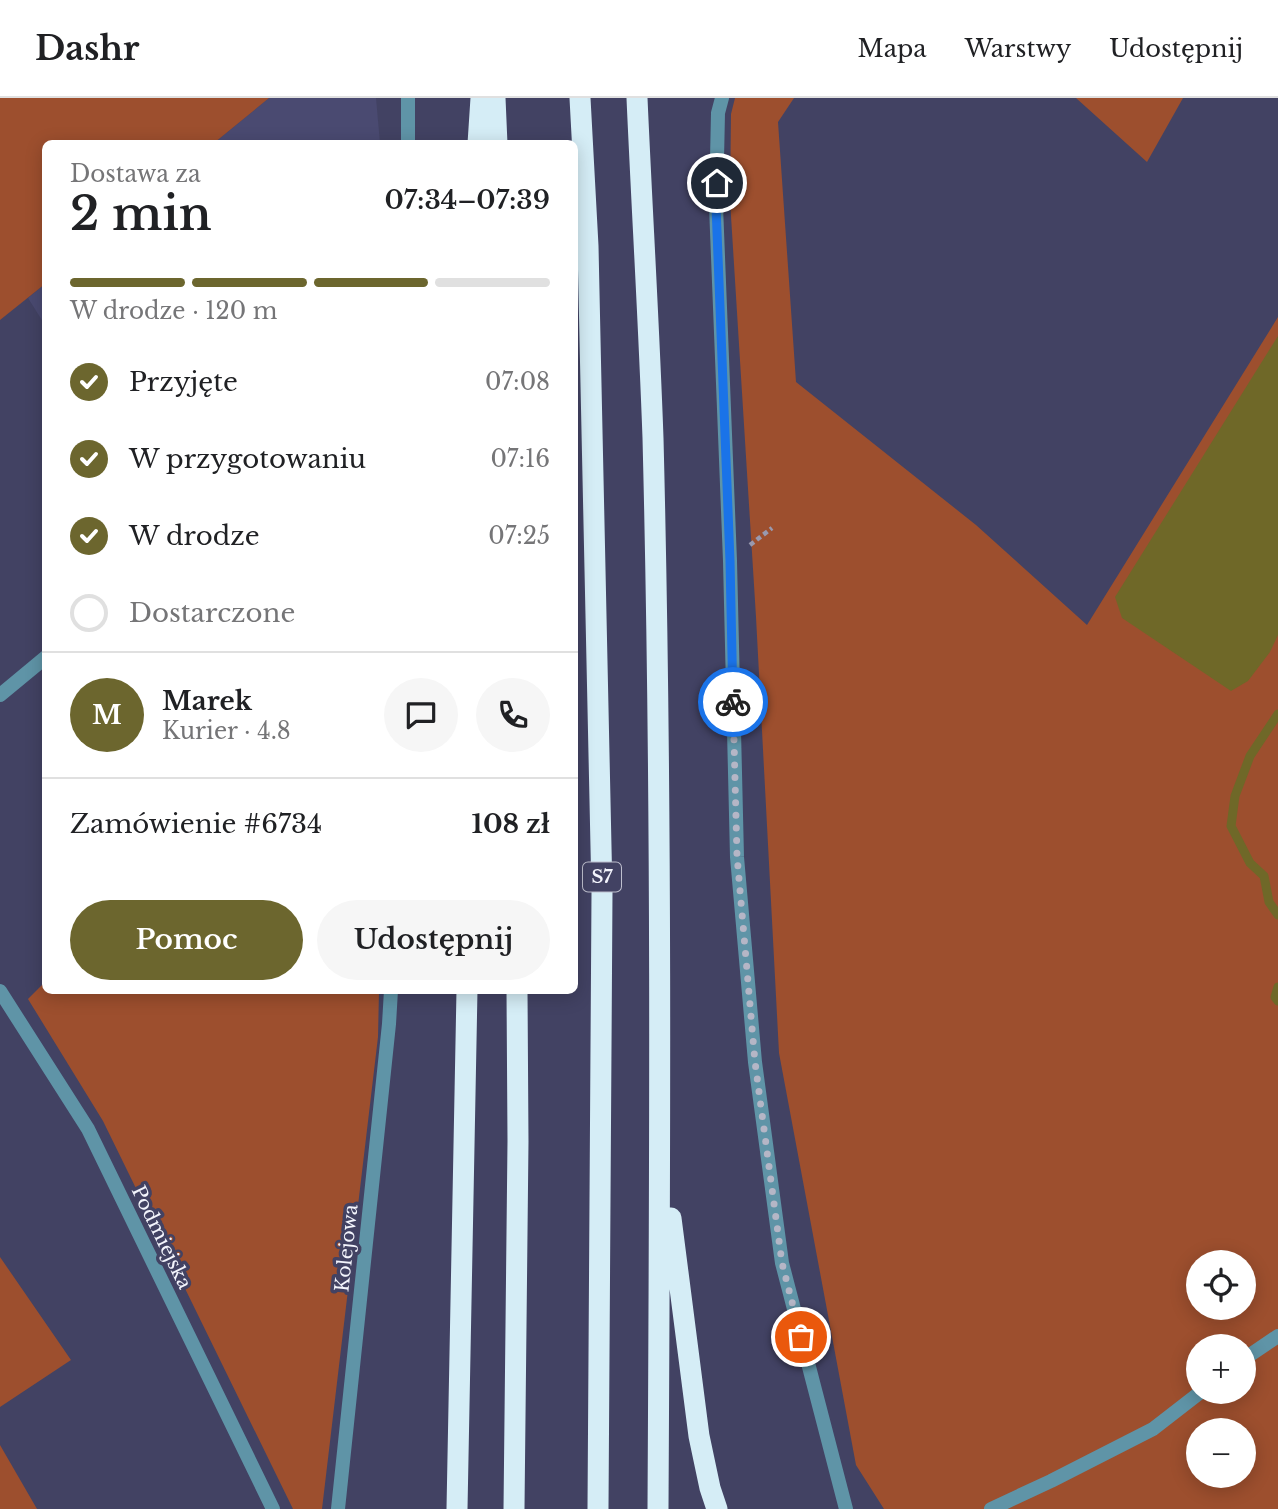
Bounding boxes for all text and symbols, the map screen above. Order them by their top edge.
text: Dashr [35,28,139,69]
text: Mapa [858,34,927,63]
text: Warstwy [965,34,1071,63]
text: Udostępnij [1109,34,1243,63]
pin [687,153,747,213]
text: Dostawa za [70,160,201,188]
icon: home [698,164,736,202]
text: 07:34–07:39 [384,184,550,216]
text: 2 min [70,185,212,242]
text: W drodze · 120 m [70,297,277,325]
icon: check [70,363,108,401]
text: Przyjęte [129,366,238,398]
text: 07:08 [485,368,550,396]
icon: check [70,440,108,478]
text: W przygotowaniu [129,443,366,475]
text: 07:16 [490,445,550,473]
icon: check [70,517,108,555]
text: W drodze [129,520,260,552]
text: 07:25 [488,522,550,550]
text: Dostarczone [129,597,295,629]
courier [698,667,768,737]
button: chat [384,678,458,752]
button: phone [476,678,550,752]
icon: bike [714,683,752,721]
text: Marek [162,685,252,717]
text: M [92,699,122,731]
text: Kurier · 4.8 [162,717,291,745]
text: Zamówienie #6734 [70,808,322,840]
text: 108 zł [472,808,550,840]
road number: S7 [583,862,621,892]
button: Pomoc [70,900,303,980]
button: Udostępnij [317,900,550,980]
street label: Podmiejska [127,1182,197,1293]
street label: Kolejowa [330,1203,363,1293]
map controls [1186,1250,1256,1488]
button: locate [1186,1250,1256,1320]
pin [771,1307,831,1367]
icon: bag [782,1318,820,1356]
button: + [1186,1334,1256,1404]
button: − [1186,1418,1256,1488]

